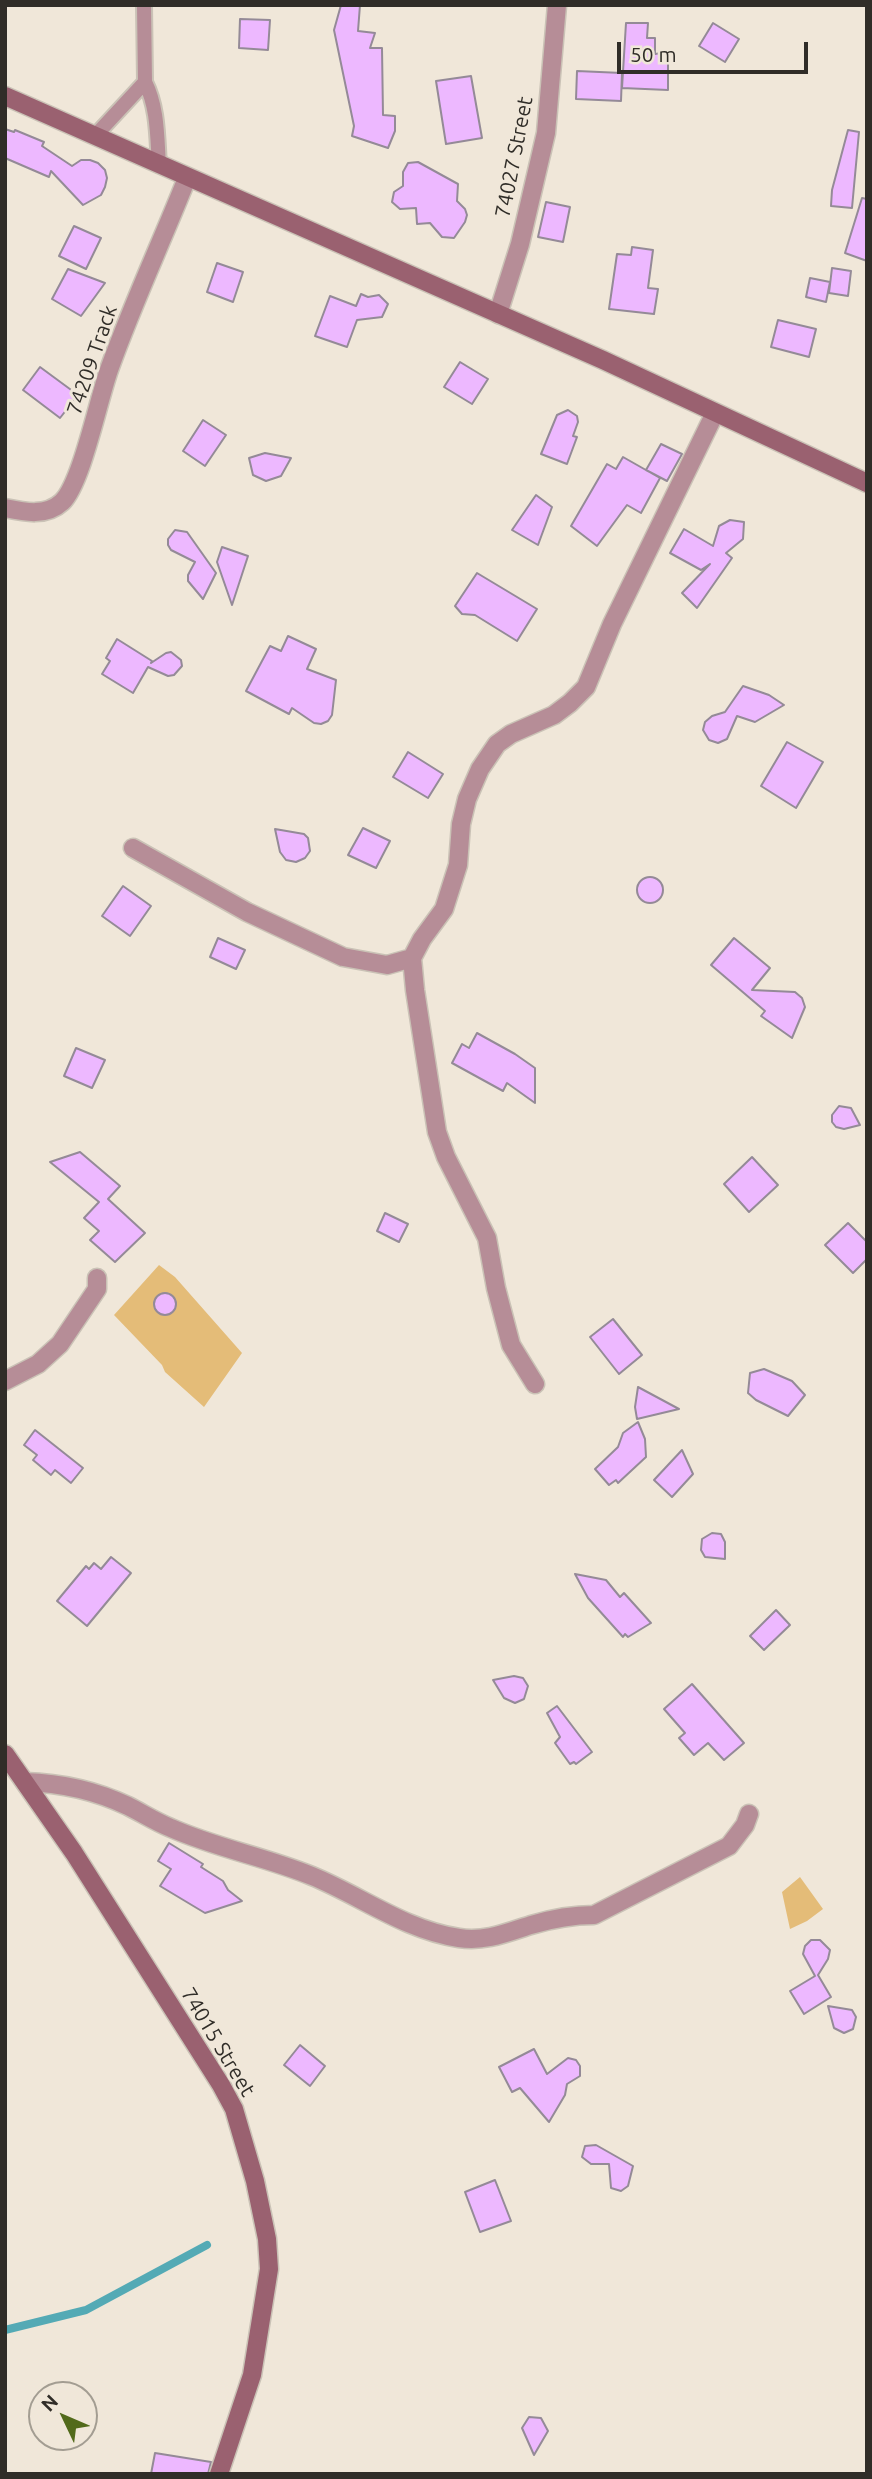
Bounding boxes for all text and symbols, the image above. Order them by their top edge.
scale bar [620,28,811,72]
text: 50 m [630,42,677,66]
street label: 74027 Street [490,94,538,220]
street label: 74209 Track [62,302,122,418]
street label: 74015 Street [176,1983,260,2101]
north arrow [28,2381,98,2451]
text: N [36,2390,62,2416]

